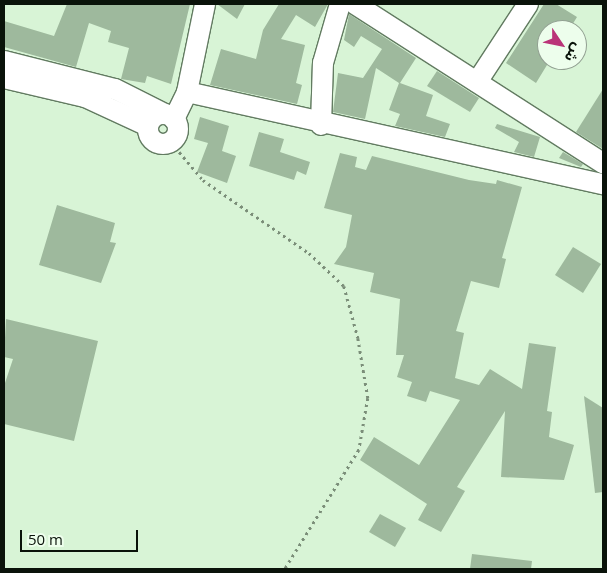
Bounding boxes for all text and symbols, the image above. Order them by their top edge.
north arrow [537,20,587,70]
text: ش [561,40,587,66]
scale bar [22,520,140,552]
text: 50 m [28,529,63,549]

